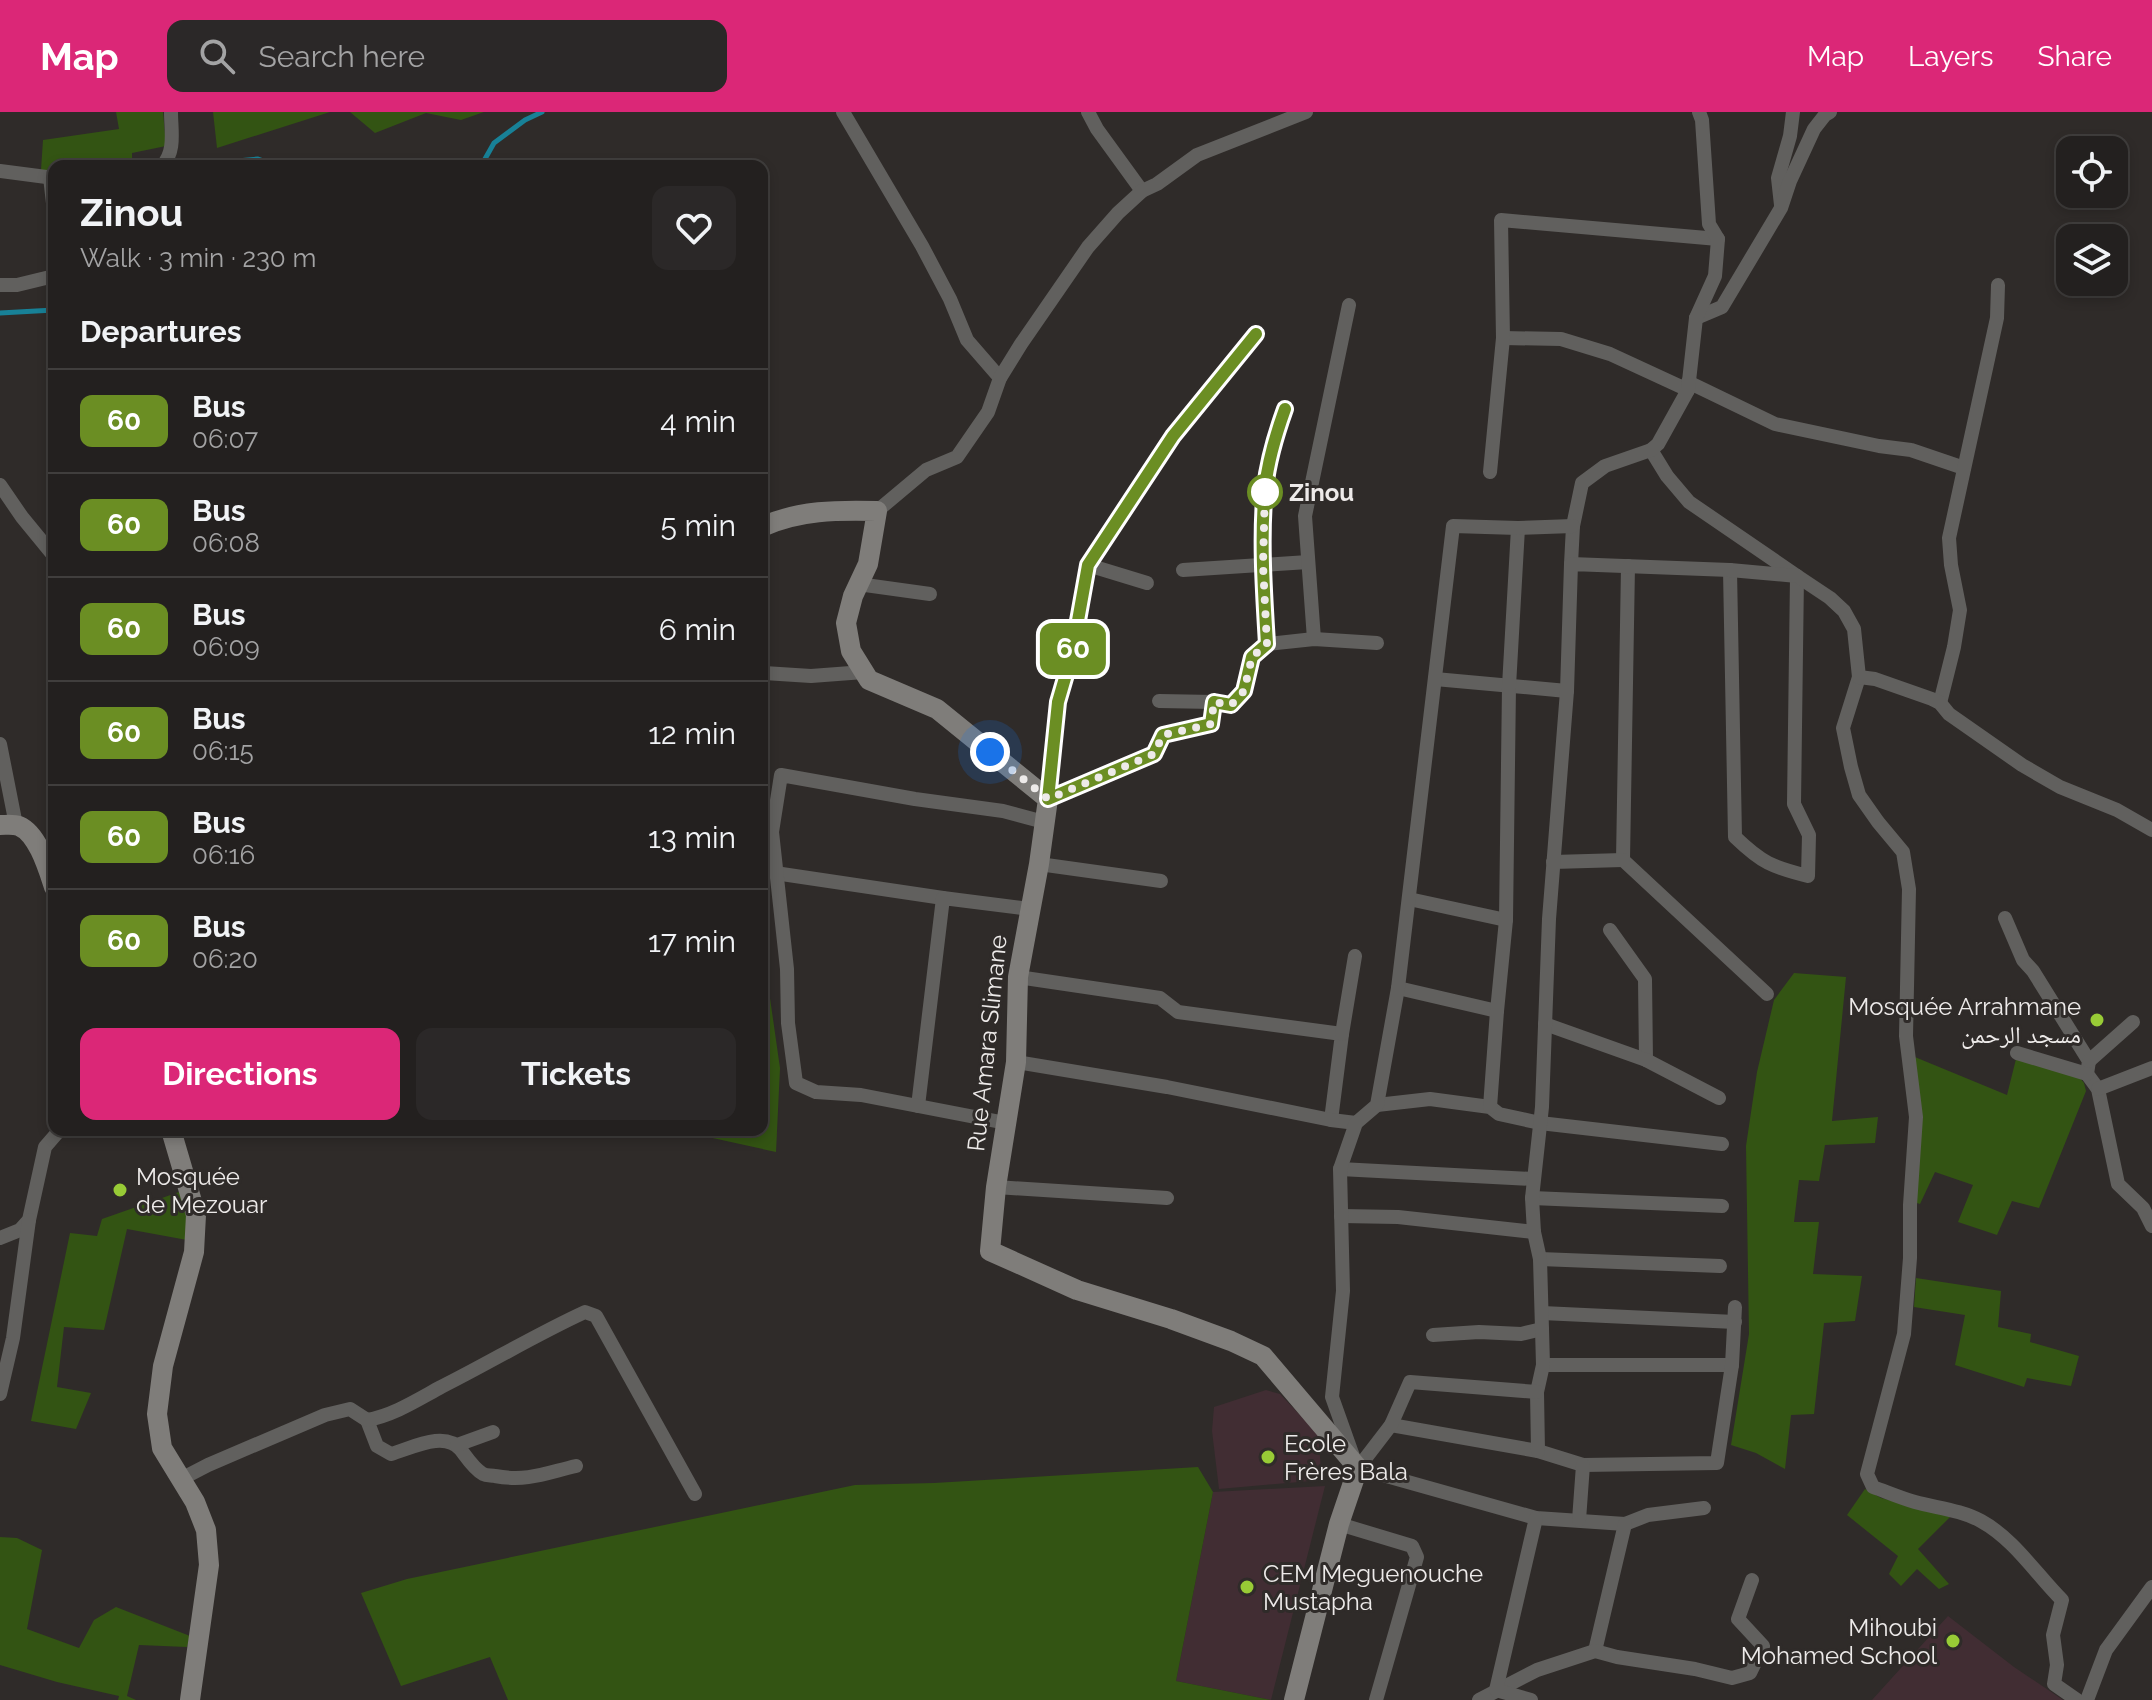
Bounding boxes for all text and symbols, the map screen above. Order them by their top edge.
search box [167,20,727,92]
text: Map [40,34,119,79]
icon: search [195,34,239,78]
text: Search here [259,39,425,74]
text: Map [1807,40,1864,73]
text: Layers [1908,40,1994,73]
text: Share [2038,40,2112,73]
map controls [2056,136,2128,296]
button: locate [2056,136,2128,208]
button: heart [652,186,736,270]
text: Zinou [80,190,183,235]
button: layers [2056,224,2128,296]
text: Walk · 3 min · 230 m [80,243,316,273]
text: Departures [80,314,242,349]
text: Bus [192,389,246,424]
text: 60 [107,404,141,437]
text: 4 min [660,404,736,439]
text: 06:07 [192,424,258,454]
marker: Zinou [1248,475,1282,509]
place label: Zinou [1289,478,1354,507]
text: Bus [192,493,246,528]
text: 60 [107,508,141,541]
text: 5 min [660,508,736,543]
text: 06:08 [192,528,260,558]
text: Bus [192,597,246,632]
text: 60 [107,612,141,645]
text: 6 min [659,612,736,647]
line badge: 60 [1037,623,1109,675]
text: 06:09 [192,632,260,662]
text: 60 [1056,632,1090,665]
text: Bus [192,701,246,736]
text: 60 [107,716,141,749]
text: 12 min [648,716,736,751]
your location [970,732,1010,772]
text: 06:15 [192,736,254,766]
text: Bus [192,805,246,840]
text: 60 [107,820,141,853]
text: 13 min [648,820,736,855]
text: 06:16 [192,840,255,870]
text: Bus [192,909,246,944]
text: 60 [107,924,141,957]
text: 17 min [648,924,736,959]
street label: Rue Amara Slimane [961,933,1013,1153]
text: 06:20 [192,944,258,974]
place label: Mosquée Arrahmane مسجد الرحمن [1848,992,2081,1049]
marker: Mosquée Arrahmane مسجد الرحمن [2088,1011,2106,1029]
button: Directions [80,1028,400,1120]
button: Tickets [416,1028,736,1120]
place label: Mosquée de Mezouar [136,1162,268,1219]
marker: Mosquée de Mezouar [111,1181,129,1199]
place label: Ecole Frères Bala [1284,1429,1408,1486]
marker: Ecole Frères Bala [1259,1448,1277,1466]
place label: CEM Meguenouche Mustapha [1263,1559,1483,1616]
marker: CEM Meguenouche Mustapha [1238,1578,1256,1596]
place label: Mihoubi Mohamed School [1741,1613,1937,1670]
marker: Mihoubi Mohamed School [1944,1632,1962,1650]

